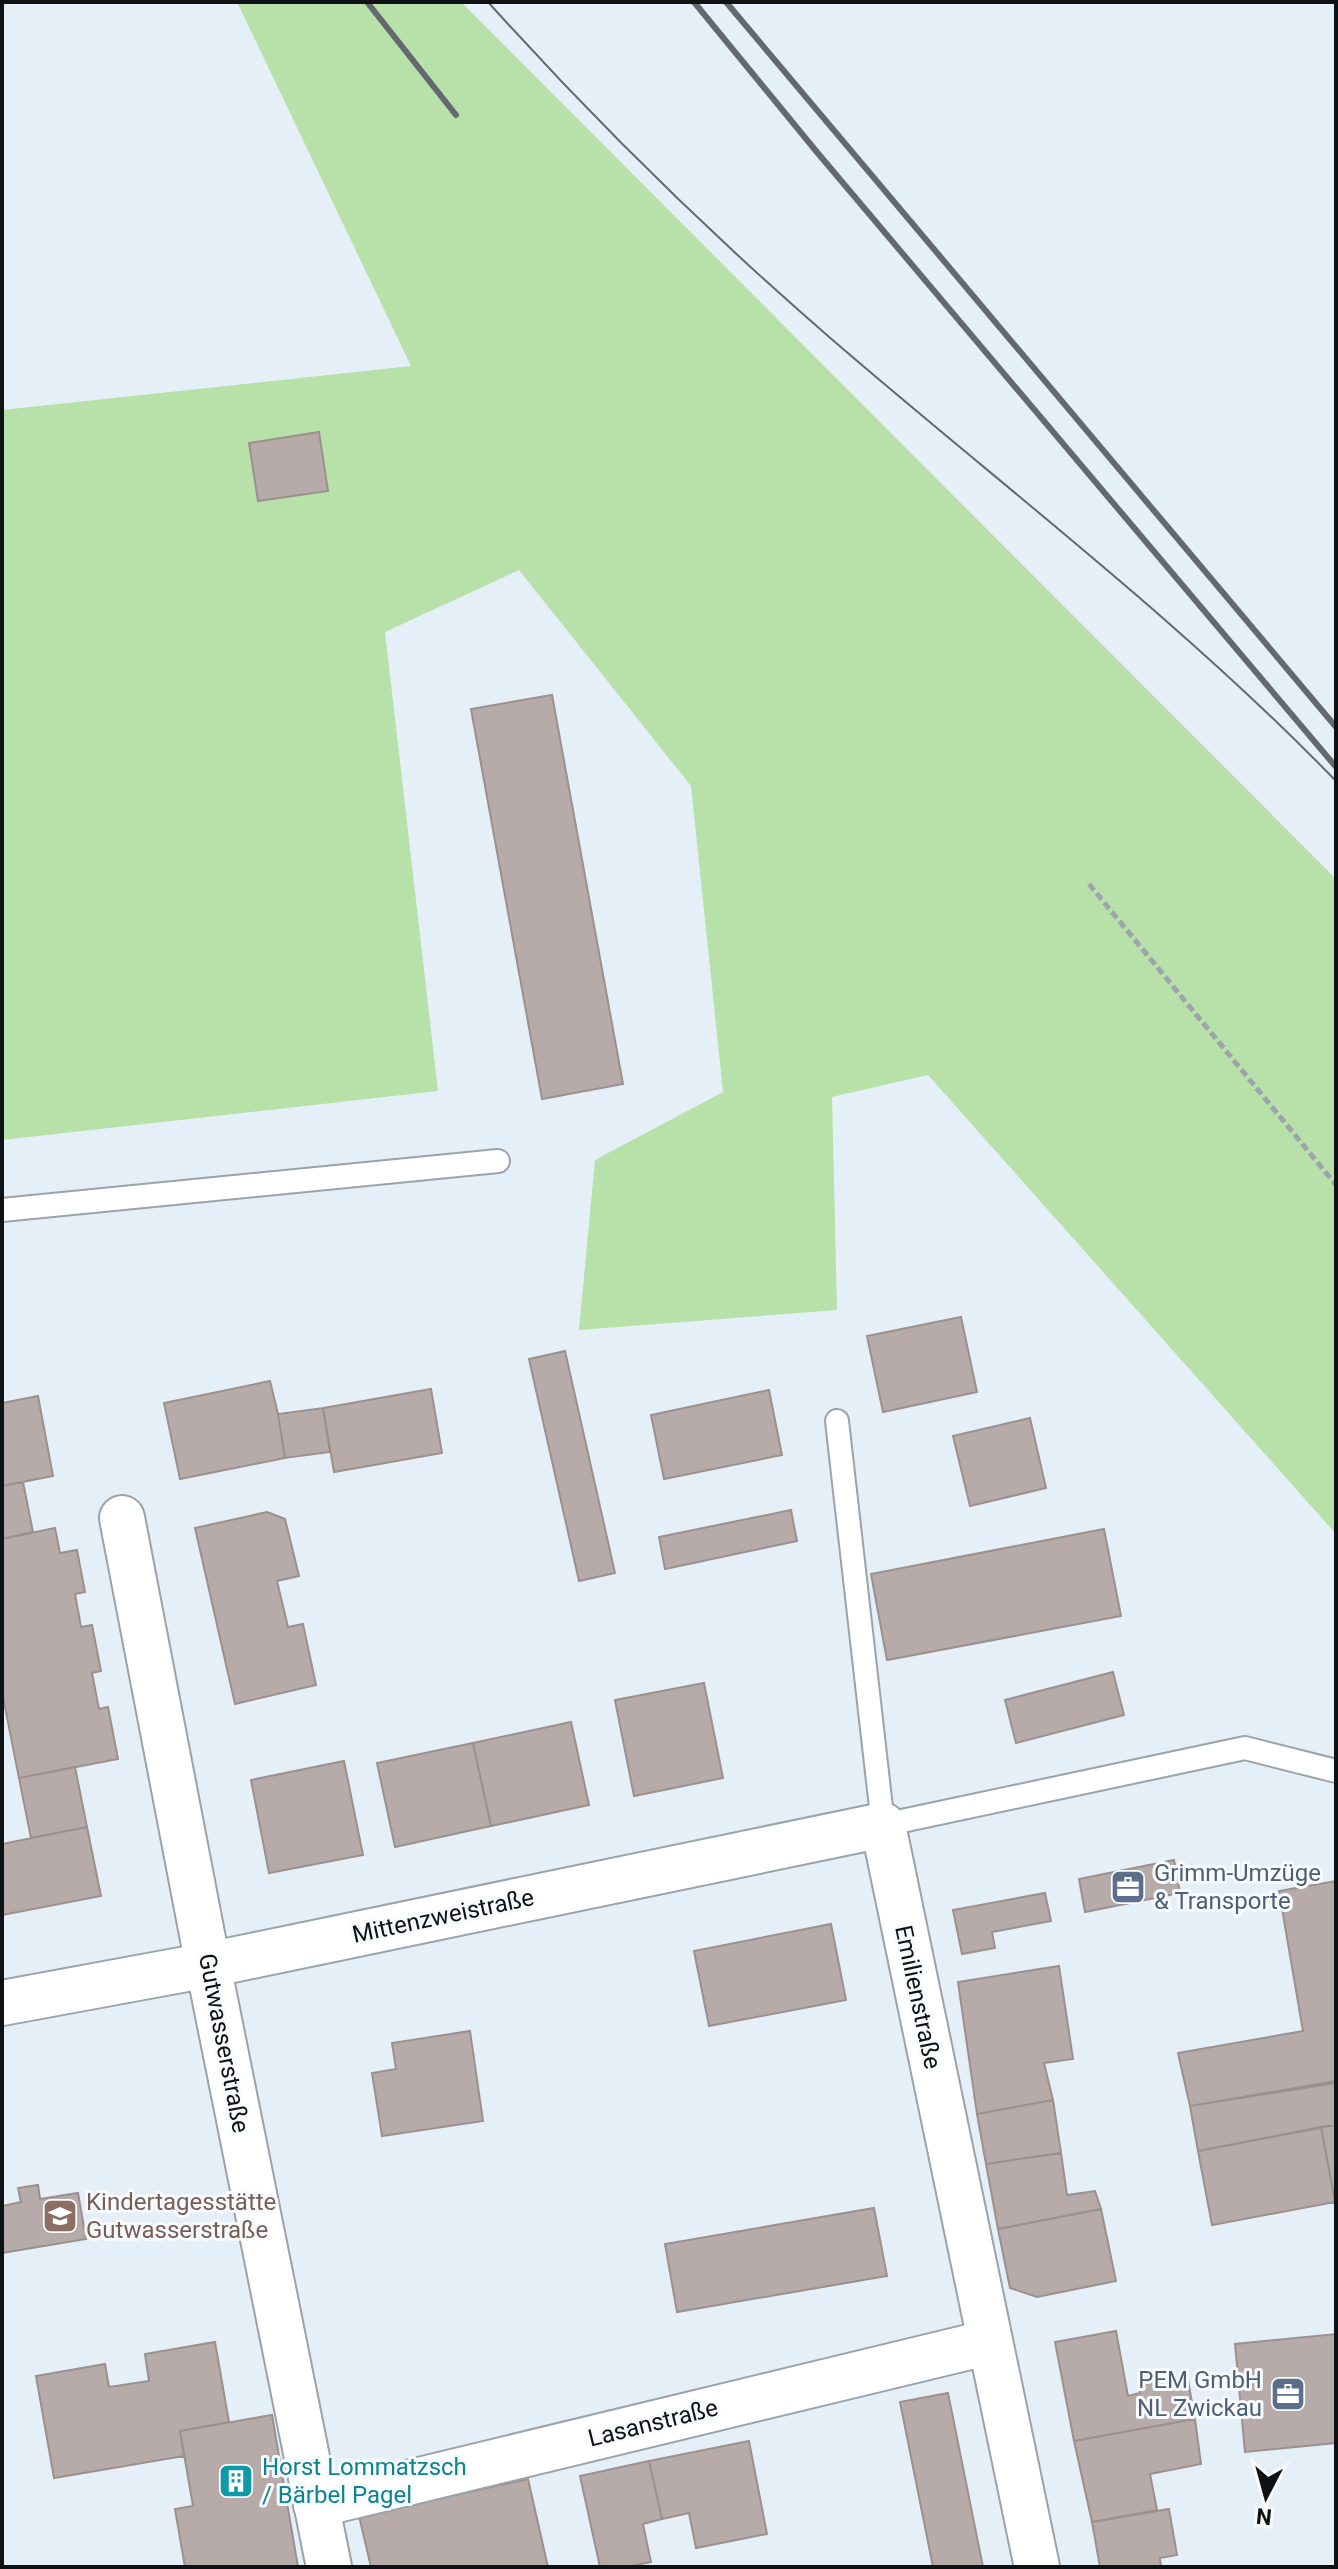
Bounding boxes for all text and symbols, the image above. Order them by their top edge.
place label: Grimm-Umzüge & Transporte [1154,1859,1321,1915]
office icon: Grimm-Umzüge & Transporte [1109,1868,1147,1906]
street label: Mittenzweistraße [350,1883,536,1949]
street label: Emilienstraße [889,1923,947,2071]
street label: Gutwasserstraße [193,1951,255,2135]
place label: Kindertagesstätte Gutwasserstraße [86,2188,276,2244]
school or university icon: Kindertagesstätte Gutwasserstraße [41,2197,79,2235]
place label: PEM GmbH NL Zwickau [1137,2366,1262,2422]
office icon: PEM GmbH NL Zwickau [1269,2375,1307,2413]
street label: Lasanstraße [585,2393,721,2453]
place label: Horst Lommatzsch / Bärbel Pagel [262,2453,467,2509]
north arrow [1226,2457,1306,2537]
building icon: Horst Lommatzsch / Bärbel Pagel [217,2462,255,2500]
text: N [1255,2503,1273,2530]

